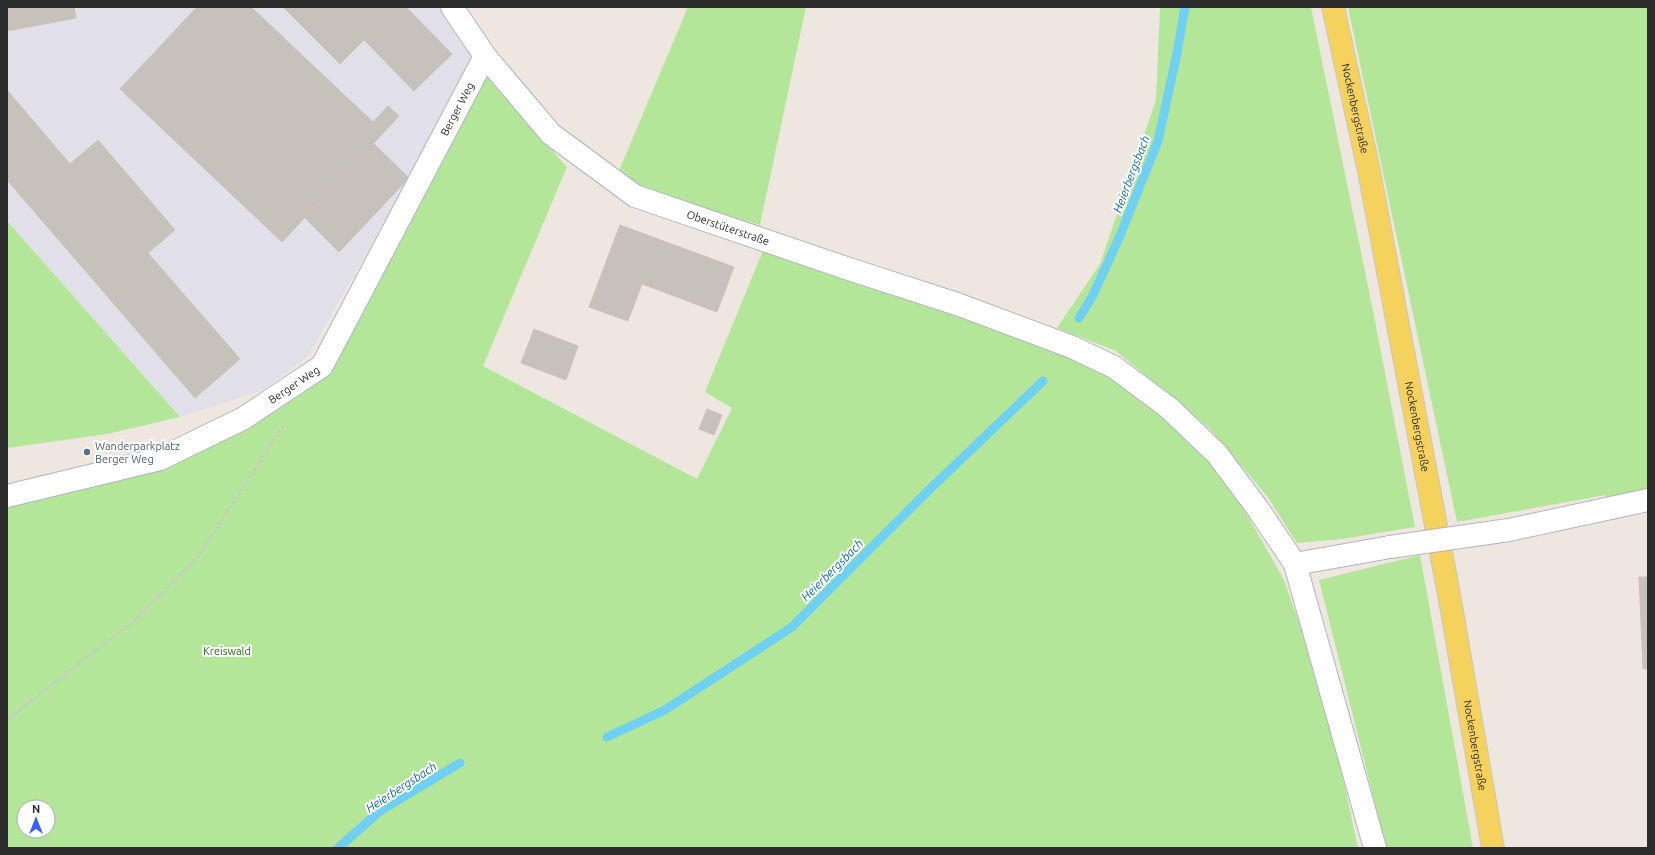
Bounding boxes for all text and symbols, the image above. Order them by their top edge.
street label: Nockenbergstraße [1340,62,1371,155]
street label: Berger Weg [438,80,476,138]
water label: Heierbergsbach [1110,134,1152,214]
street label: Oberstüterstraße [685,208,771,247]
street label: Berger Weg [266,363,322,406]
street label: Nockenbergstraße [1403,380,1432,473]
place label: Wanderparkplatz Berger Weg [95,440,180,465]
marker: Wanderparkplatz Berger Weg [82,447,92,457]
water label: Heierbergsbach [799,537,865,603]
park label: Kreiswald [203,645,251,657]
street label: Nockenbergstraße [1461,699,1489,792]
water label: Heierbergsbach [363,759,439,815]
north arrow [16,799,56,839]
text: N [32,803,40,815]

